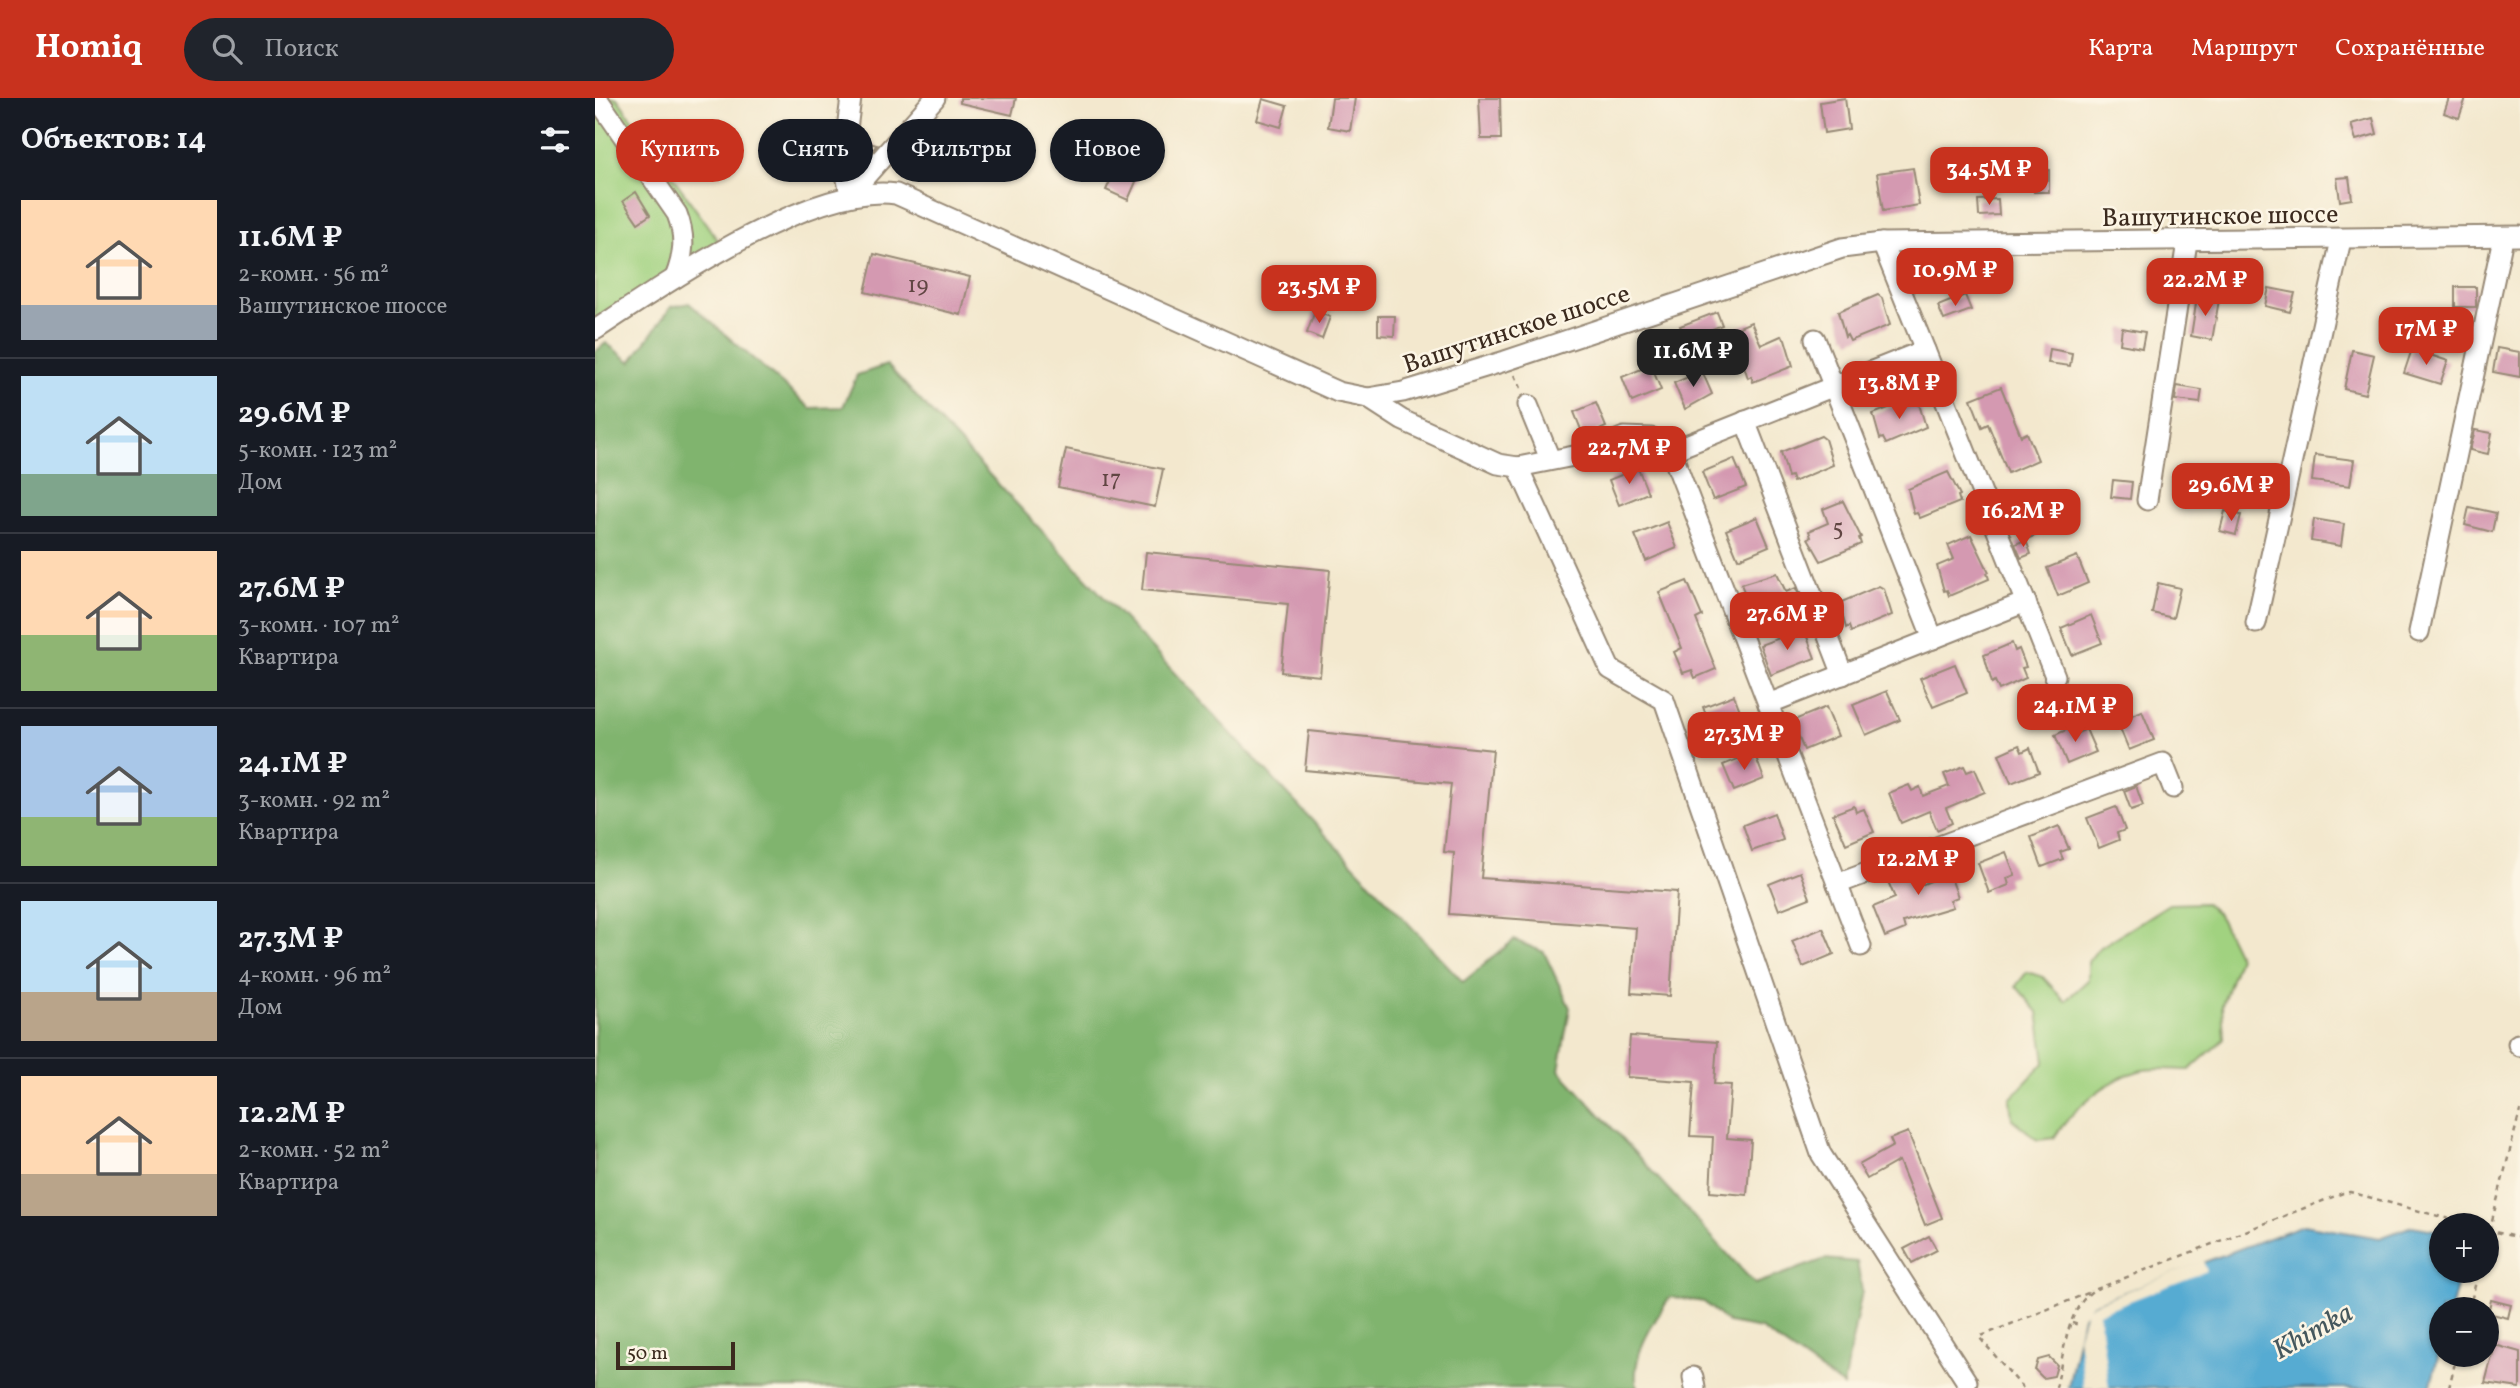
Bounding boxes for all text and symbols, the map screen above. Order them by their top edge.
search box [184,18,674,81]
text: Homiq [35,26,142,72]
icon: search [208,30,246,68]
text: Поиск [264,31,339,67]
text: Карта [2088,32,2153,66]
text: Маршрут [2191,32,2297,66]
text: Сохранённые [2335,32,2485,66]
text: Объектов: 14 [21,119,206,161]
chip: Купить [616,119,744,182]
chip: Снять [758,119,873,182]
chip: Фильтры [887,119,1036,182]
chip: Новое [1050,119,1165,182]
icon: filters [536,121,574,159]
pin: 34.5M ₽ [1924,148,2054,207]
text: 34.5M ₽ [1946,154,2032,186]
street label: Вашутинское шоссе [2101,197,2339,237]
text: 11.6M ₽ [238,217,343,259]
icon: home [77,228,161,312]
pin: 10.9M ₽ [1890,248,2020,308]
text: 10.9M ₽ [1912,255,1998,287]
pin: 22.2M ₽ [2140,258,2270,318]
text: 2-комн. · 56 m² [238,259,389,291]
text: 22.2M ₽ [2162,265,2248,297]
pin: 23.5M ₽ [1254,266,1384,325]
house number: 19 [908,270,928,302]
text: 23.5M ₽ [1277,272,1361,304]
street label: Вашутинское шоссе [1398,276,1635,384]
text: Вашутинское шоссе [238,291,448,323]
pin: 17M ₽ [2377,308,2475,367]
text: 17M ₽ [2395,314,2457,346]
pin: 11.6M ₽ [1628,330,1758,389]
text: 11.6M ₽ [1653,336,1733,368]
pin: 13.8M ₽ [1834,362,1964,421]
text: 13.8M ₽ [1858,368,1940,400]
text: 29.6M ₽ [238,393,351,435]
icon: home [77,404,161,488]
pin: 22.7M ₽ [1564,426,1694,486]
text: 22.7M ₽ [1587,433,1671,465]
text: 5-комн. · 123 m² [238,435,397,467]
house number: 17 [1101,464,1121,496]
pin: 29.6M ₽ [2166,464,2296,523]
text: Дом [238,467,282,499]
text: 29.6M ₽ [2188,470,2274,502]
pin: 16.2M ₽ [1958,490,2088,549]
text: 16.2M ₽ [1982,496,2064,528]
house number: 5 [1832,513,1844,545]
text: 27.6M ₽ [238,568,345,610]
icon: home [77,579,161,663]
pin: 27.6M ₽ [1722,592,1852,652]
text: 27.6M ₽ [1746,599,1828,631]
text: 3-комн. · 107 m² [238,610,400,642]
text: Квартира [238,642,339,674]
pin: 24.1M ₽ [2010,684,2140,744]
text: 24.1M ₽ [2033,691,2117,723]
pin: 27.3M ₽ [1679,712,1809,772]
text: 27.3M ₽ [1704,719,1784,751]
text: 24.1M ₽ [238,743,348,785]
icon: home [77,754,161,838]
text: 3-комн. · 92 m² [238,785,390,817]
text: Квартира [238,817,339,849]
pin: 12.2M ₽ [1853,838,1983,897]
text: 12.2M ₽ [1877,844,1959,876]
text: 27.3M ₽ [238,918,343,960]
icon: home [77,929,161,1013]
text: 4-комн. · 96 m² [238,960,391,992]
text: Дом [238,992,282,1024]
text: 12.2M ₽ [238,1093,345,1135]
icon: home [77,1104,161,1188]
text: 2-комн. · 52 m² [238,1135,390,1167]
text: Квартира [238,1167,339,1199]
map controls [2429,1213,2499,1367]
button: + [2429,1213,2499,1283]
water label: Khimka [2266,1294,2361,1370]
button: − [2429,1297,2499,1367]
scale bar [616,1339,735,1371]
text: 50 m [627,1341,668,1367]

